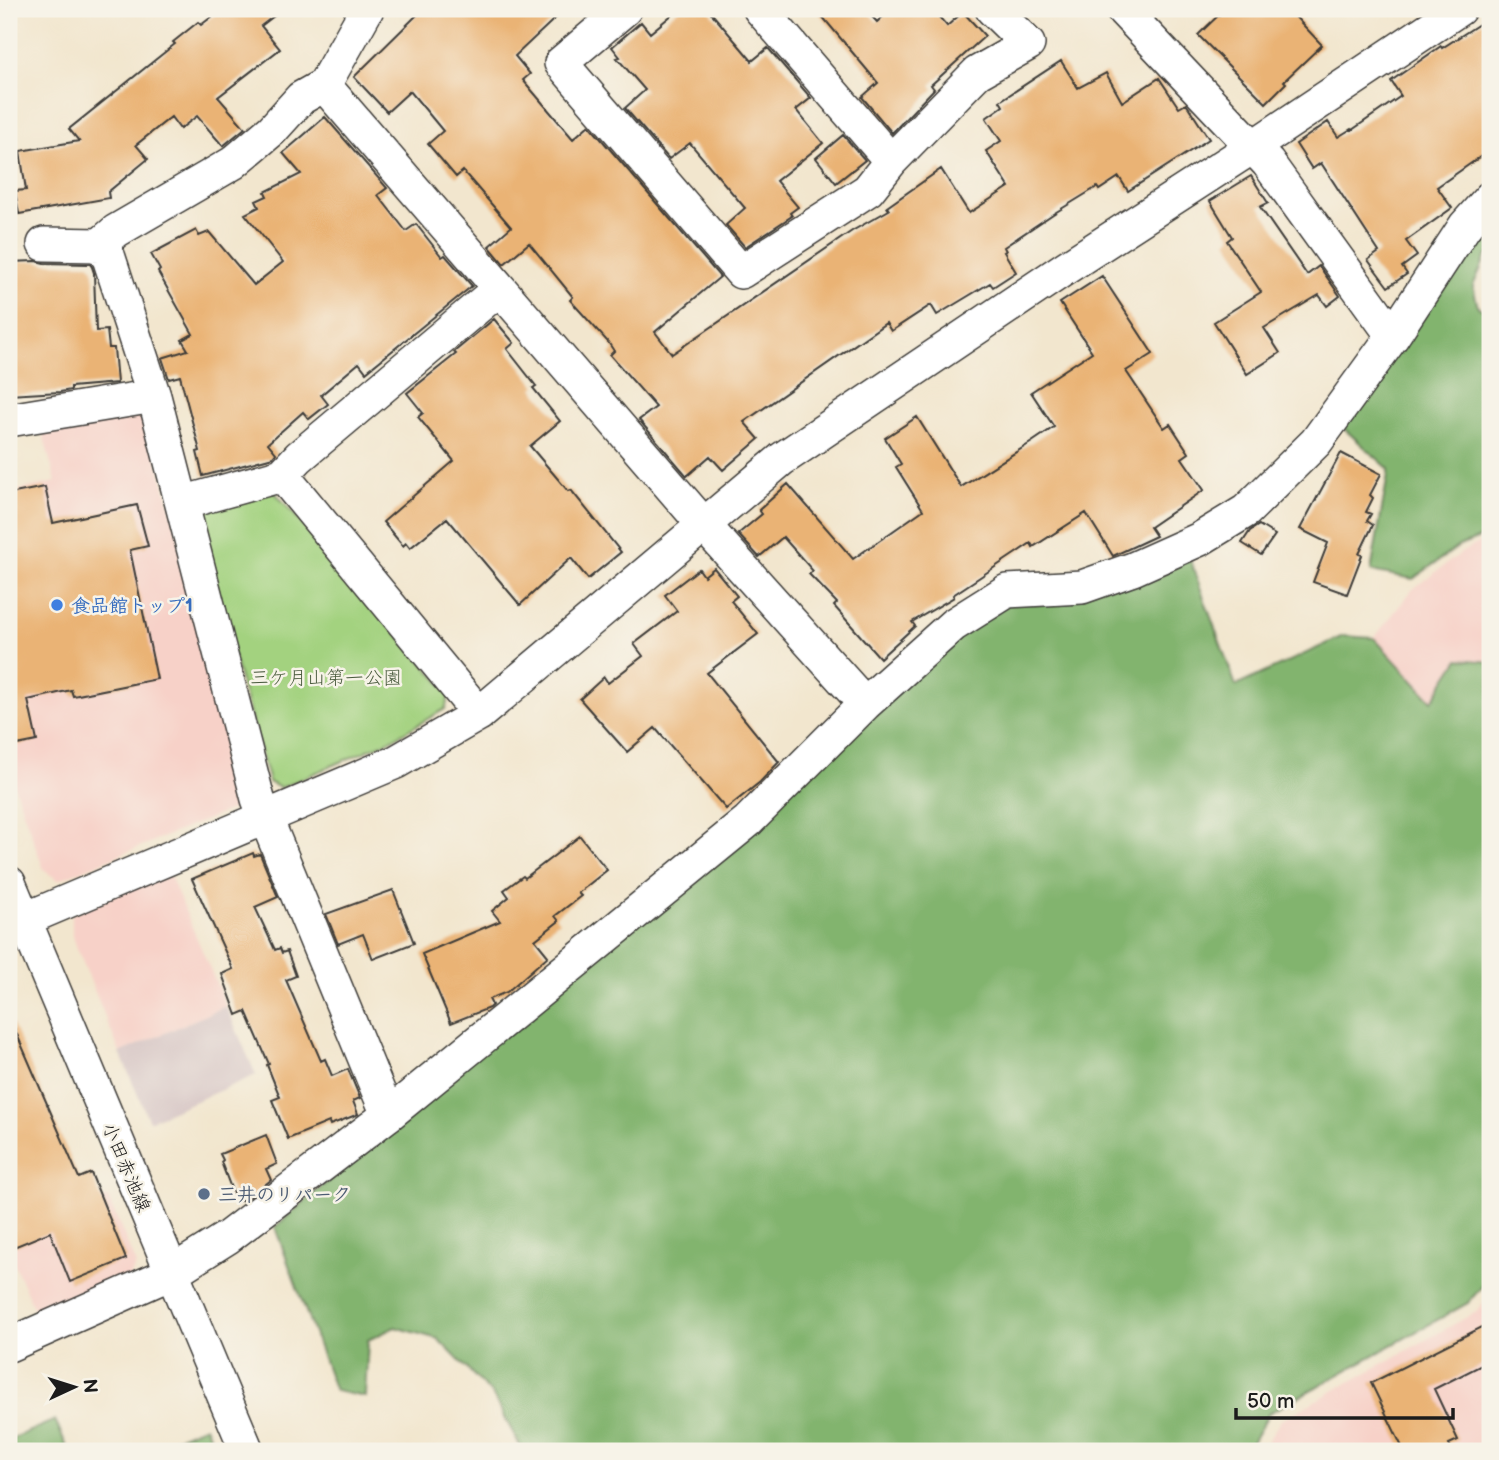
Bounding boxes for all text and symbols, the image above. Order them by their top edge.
place label: 食品館トップ1 [71,595,193,618]
marker: 食品館トップ1 [49,597,65,613]
park label: 三ケ月山第一公園 [250,667,402,690]
street label: 小田赤池線 [96,1119,155,1216]
place label: 三井のリパーク [218,1184,351,1207]
marker: 三井のリパーク [196,1186,212,1202]
north arrow [38,1352,108,1422]
scale bar [1236,1376,1454,1420]
text: N [77,1378,101,1394]
text: 50 m [1247,1389,1294,1414]

